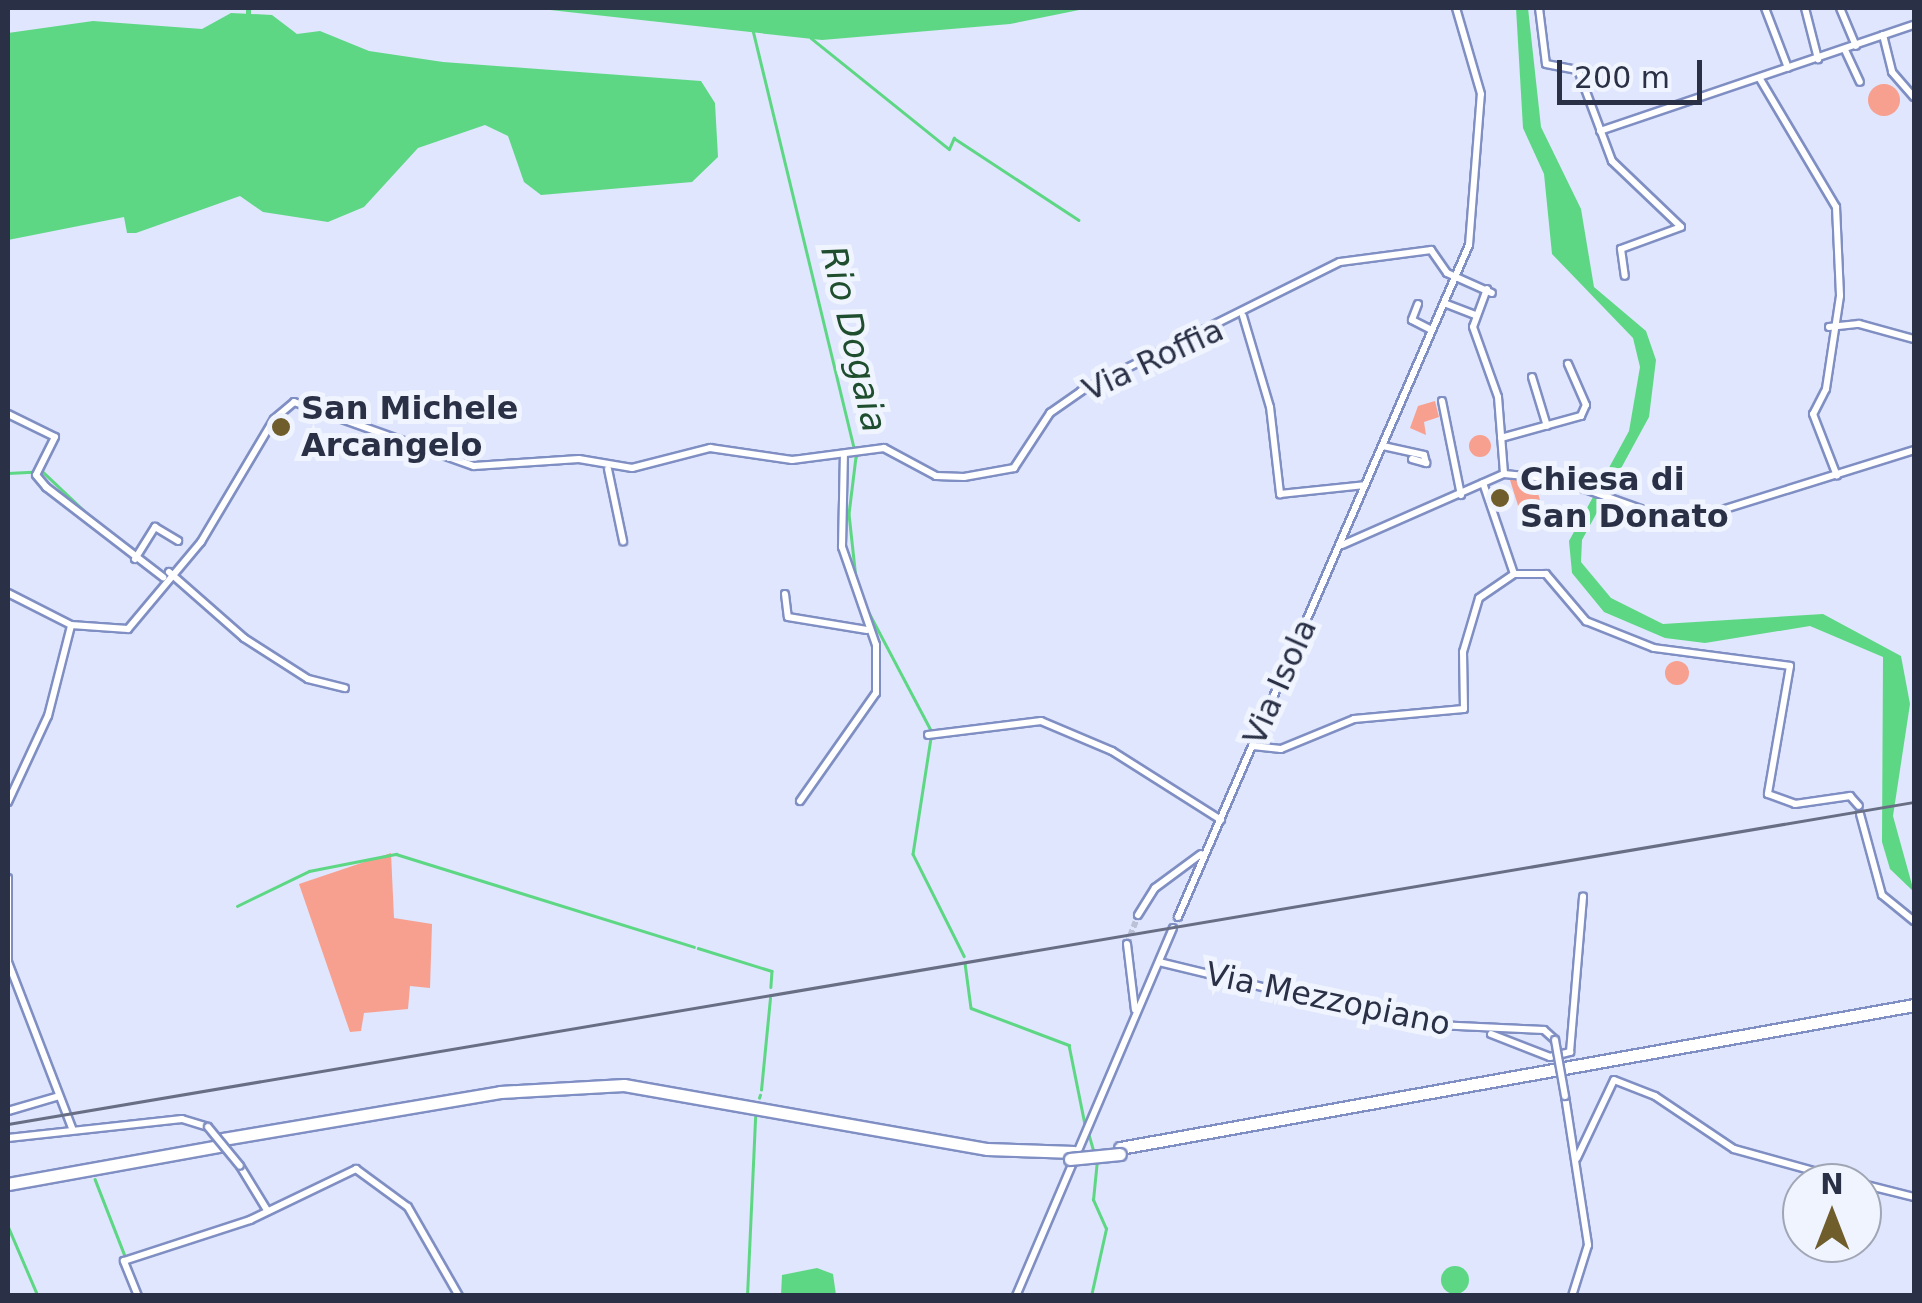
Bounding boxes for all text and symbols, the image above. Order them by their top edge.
scale bar [1562,40,1707,102]
text: 200 m [1574,60,1670,95]
water label: Rio Dogaia [812,242,896,436]
street label: Via Roffia [1077,311,1229,409]
place label: San Michele Arcangelo [301,390,518,465]
marker: San Michele Arcangelo [270,416,292,438]
place label: Chiesa di San Donato [1520,461,1729,536]
marker: Chiesa di San Donato [1489,487,1511,509]
street label: Via Isola [1235,613,1325,751]
street label: Via Mezzopiano [1202,954,1454,1044]
north arrow [1782,1163,1882,1263]
text: N [1820,1168,1844,1201]

